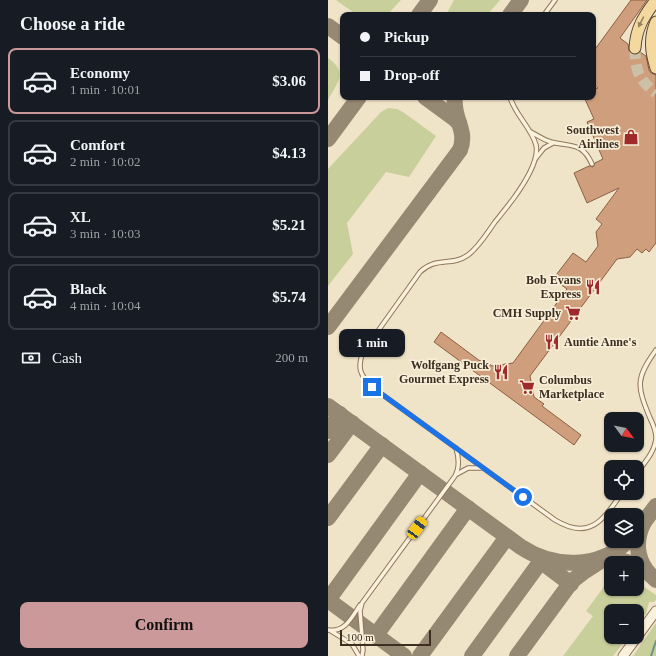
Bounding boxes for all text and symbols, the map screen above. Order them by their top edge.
text: Choose a ride [20,14,125,34]
one-way arrow [638,17,644,28]
text: Pickup [384,29,429,45]
icon: car [22,63,58,99]
text: Economy [70,65,130,81]
text: Drop-off [384,67,440,83]
text: $3.06 [272,73,306,89]
text: 1 min · 10:01 [70,82,140,97]
place label: Southwest Airlines [566,123,619,151]
shop icon: Southwest Airlines [622,128,640,146]
icon: car [22,135,58,171]
text: Comfort [70,137,125,153]
text: $4.13 [272,145,306,161]
text: 2 min · 10:02 [70,154,140,169]
icon: car [22,207,58,243]
text: XL [70,209,91,225]
text: $5.21 [272,217,306,233]
text: 3 min · 10:03 [70,226,140,241]
place label: Bob Evans Express [526,273,581,301]
restaurant icon: Bob Evans Express [584,278,602,296]
icon: car [22,279,58,315]
text: Black [70,281,107,297]
text: $5.74 [272,289,306,305]
text: 4 min · 10:04 [70,298,140,313]
supermarket icon: CMH Supply [564,304,582,322]
place label: CMH Supply [493,306,561,320]
callout: 1 min [339,329,405,357]
restaurant icon: Auntie Anne's [543,333,561,351]
text: 1 min [356,335,388,350]
place label: Auntie Anne's [564,335,637,349]
icon: cash [20,347,42,369]
text: Cash [52,350,82,366]
text: 200 m [275,350,308,365]
place label: Wolfgang Puck Gourmet Express [399,358,489,386]
restaurant icon: Wolfgang Puck Gourmet Express [492,363,510,381]
place label: Columbus Marketplace [539,373,605,401]
route end [363,378,381,396]
supermarket icon: Columbus Marketplace [518,378,536,396]
north arrow [604,412,644,452]
map controls [604,412,644,644]
button: locate [604,460,644,500]
route start [514,488,532,506]
button: layers [604,508,644,548]
car [405,515,429,541]
button: + [604,556,644,596]
button: Confirm [20,602,308,648]
button: − [604,604,644,644]
scale bar [340,628,431,647]
text: 100 m [346,631,374,643]

